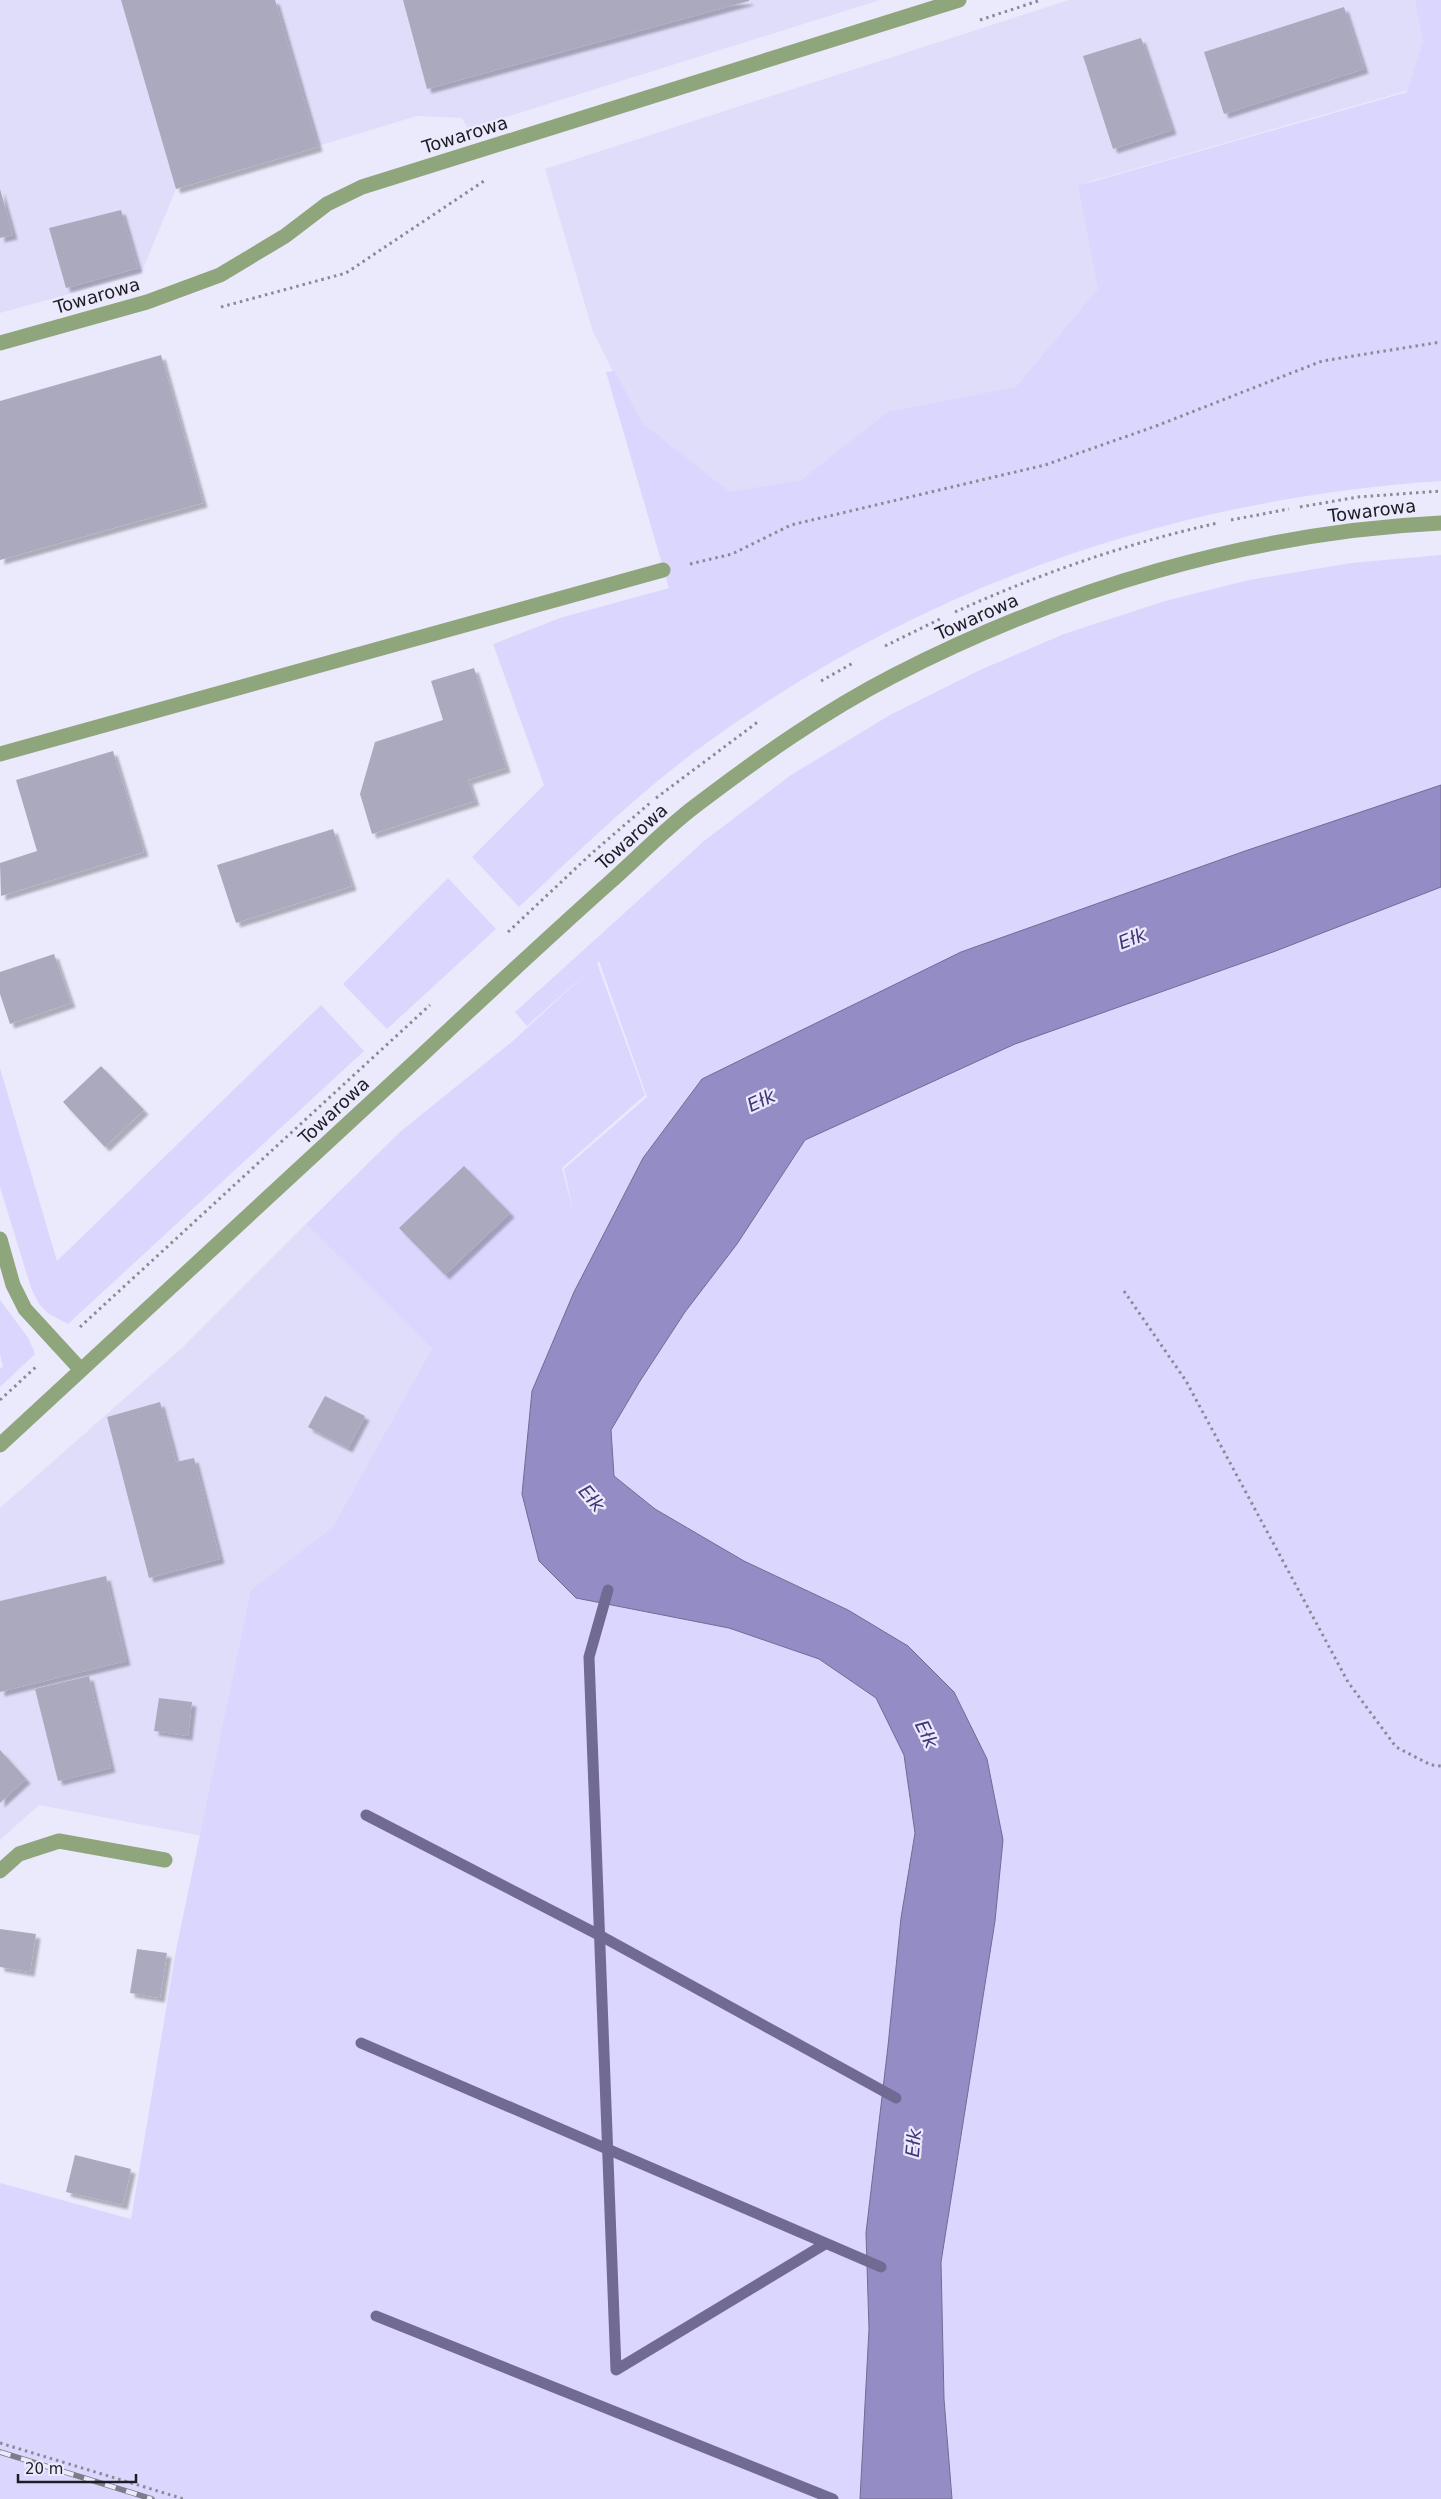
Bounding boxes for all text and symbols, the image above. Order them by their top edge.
street label: Towarowa [419,112,510,158]
street label: Towarowa [50,273,142,318]
street label: Towarowa [1326,495,1417,526]
street label: Towarowa [931,589,1021,645]
street label: Towarowa [591,799,672,875]
water label: Ełk [1115,922,1150,953]
street label: Towarowa [293,1073,373,1149]
water label: Ełk [743,1084,779,1116]
water label: Ełk [574,1480,610,1517]
water label: Ełk [911,1716,944,1753]
water label: Ełk [901,2127,925,2158]
scale bar [18,2452,135,2484]
text: 20 m [25,2460,63,2478]

